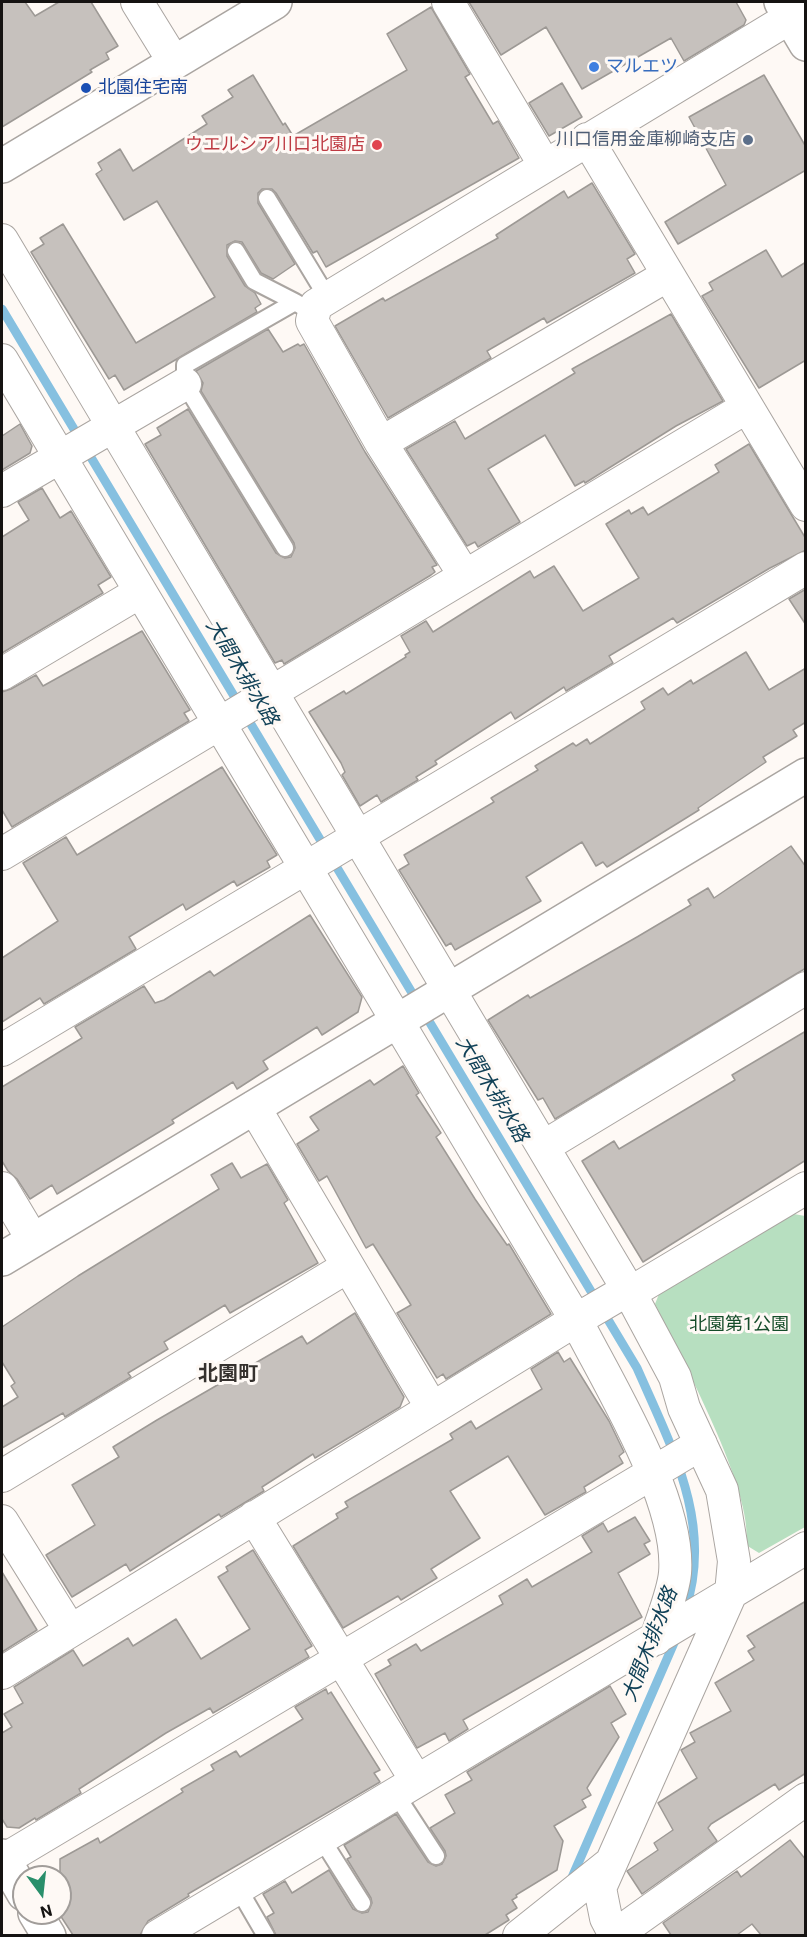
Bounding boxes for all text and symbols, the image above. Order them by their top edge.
place label: マルエツ [606,56,678,78]
marker: マルエツ [587,60,601,74]
place label: 北園住宅南 [98,77,188,99]
marker: 北園住宅南 [79,81,93,95]
place label: 川口信用金庫柳崎支店 [556,129,736,151]
marker: 川口信用金庫柳崎支店 [741,133,755,147]
place label: ウエルシア川口北園店 [185,134,365,156]
marker: ウエルシア川口北園店 [370,138,384,152]
water label: 大間木排水路 [200,615,282,731]
water label: 大間木排水路 [450,1032,532,1148]
park label: 北園第1公園 [689,1314,789,1336]
district label: 北園町 [198,1363,258,1387]
water label: 大間木排水路 [618,1585,684,1705]
north arrow [12,1865,72,1925]
text: N [38,1900,54,1922]

